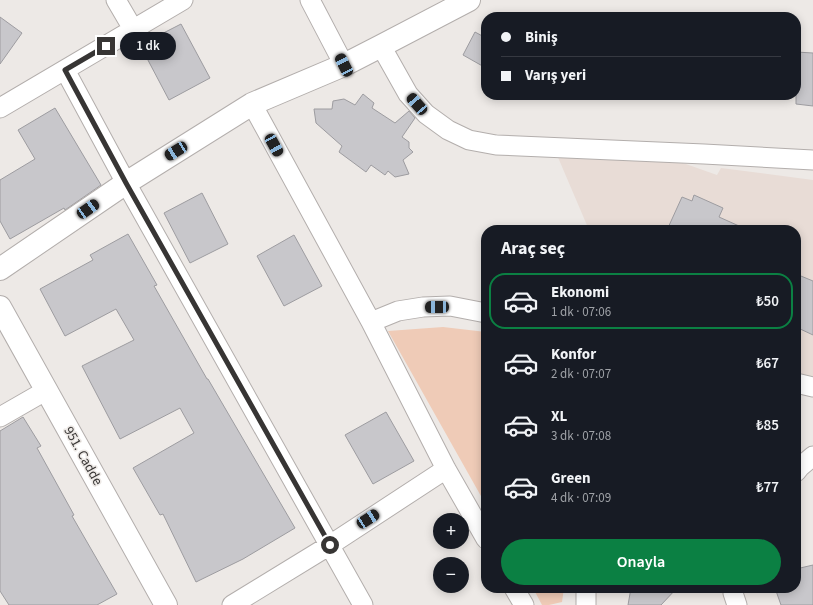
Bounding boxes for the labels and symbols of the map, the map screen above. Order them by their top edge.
callout: 1 dk [120,32,176,60]
route end [97,37,115,55]
car [333,52,355,78]
car [405,91,429,117]
car [263,132,285,158]
car [163,140,189,162]
car [75,197,101,221]
car [425,301,449,313]
street label: 951. Cadde [59,423,107,489]
car [355,507,381,531]
route start [321,536,339,554]

